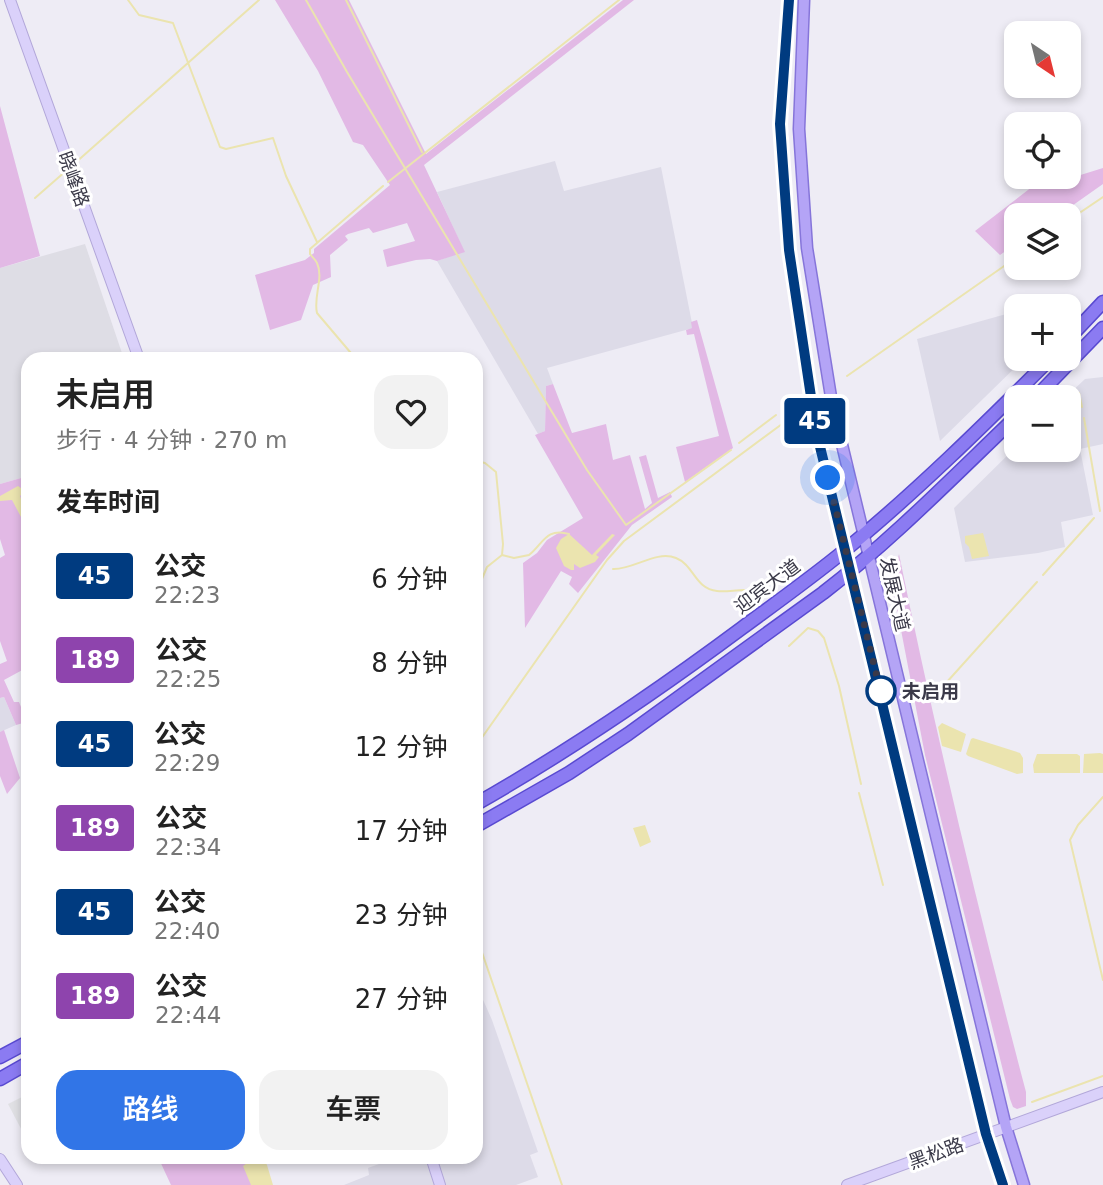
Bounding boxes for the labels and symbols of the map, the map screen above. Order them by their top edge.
north arrow [1004,21,1082,98]
street label: 晓峰路 [54,148,94,210]
line badge: 45 [784,398,846,444]
your location [810,460,845,495]
street label: 迎宾大道 [730,554,804,618]
street label: 发展大道 [876,554,914,634]
marker: 未启用 [866,676,896,706]
place label: 未启用 [902,680,959,702]
street label: 黑松路 [905,1133,967,1173]

